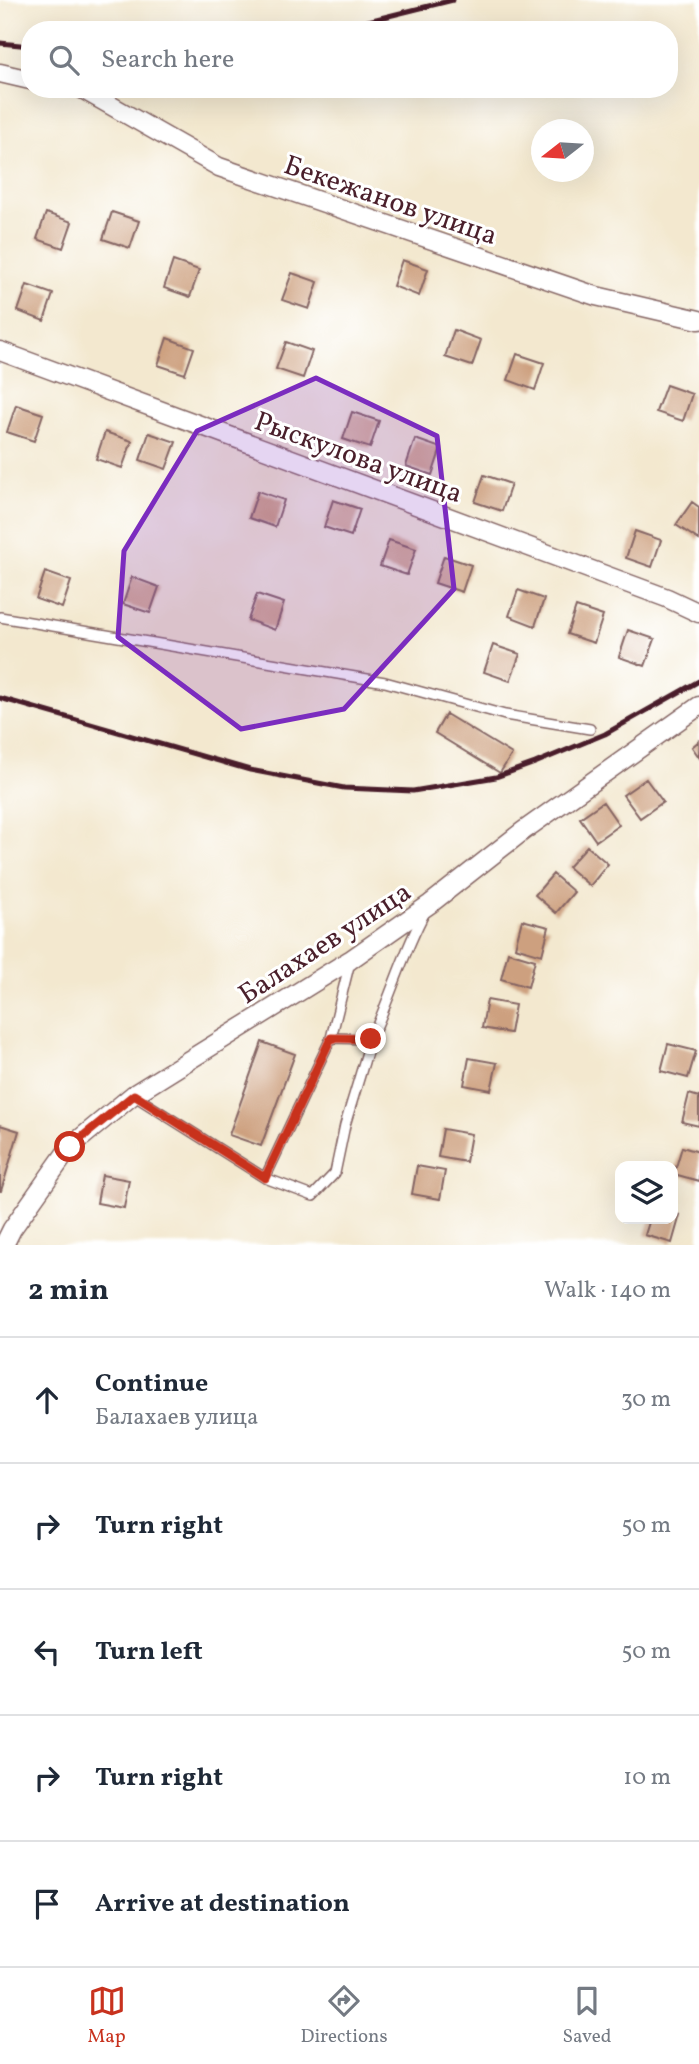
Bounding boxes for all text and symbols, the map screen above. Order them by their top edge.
search box [21,21,678,98]
icon: search [45,41,83,79]
text: Search here [101,42,234,78]
north arrow [531,119,594,182]
street label: Бекежанов улица [278,147,502,256]
street label: Рыскулова улица [249,403,468,514]
street label: Балахаев улица [231,874,419,1015]
route end [355,1023,386,1054]
route start [54,1131,85,1162]
map controls [615,1161,678,1224]
button: layers [615,1161,678,1224]
text: 2 min [28,1270,109,1312]
text: Walk · 140 m [544,1275,671,1307]
text: Continue [95,1366,208,1402]
icon: ahead [28,1381,66,1419]
text: 30 m [621,1384,671,1416]
text: Балахаев улица [95,1402,258,1434]
icon: right [28,1507,66,1545]
text: Turn right [95,1508,223,1544]
text: 50 m [622,1510,671,1542]
icon: left [28,1633,66,1671]
text: Turn left [95,1634,203,1670]
text: 50 m [622,1636,671,1668]
icon: right [28,1759,66,1797]
text: Turn right [95,1760,223,1796]
text: 10 m [623,1762,671,1794]
icon: arrive [28,1885,66,1923]
text: Arrive at destination [95,1886,350,1922]
tab: Map [87,1982,126,2050]
tab: Directions [301,1982,388,2050]
tab: Saved [563,1982,611,2050]

